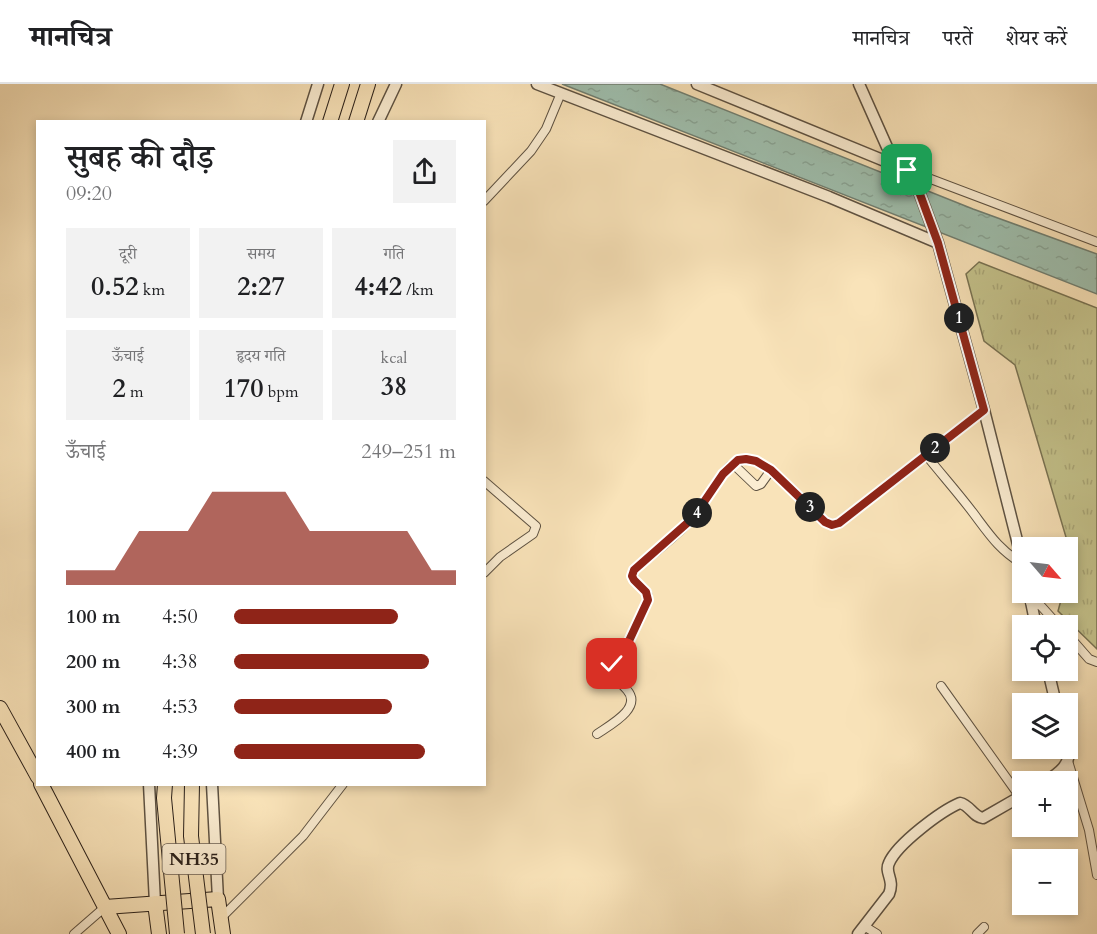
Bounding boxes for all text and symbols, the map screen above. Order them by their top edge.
text: मानचित्र [30,18,112,56]
text: मानचित्र [853,24,910,53]
text: परतें [943,24,973,53]
text: शेयर करें [1006,24,1067,53]
text: सुबह की दौड़ [66,135,214,180]
button: share [393,140,456,203]
pin [881,144,932,195]
icon: arrive [890,153,923,186]
text: 09:20 [66,180,112,207]
text: दूरी [119,243,137,265]
text: समय [247,243,275,265]
text: गति [384,243,404,265]
text: 0.52 [91,269,139,304]
text: 2:27 [237,269,285,304]
text: 4:42 [354,269,402,304]
text: km [139,279,165,301]
text: /km [402,279,434,301]
pin: 1 [944,303,974,333]
text: 1 [955,307,963,329]
text: ऊँचाई [112,345,144,367]
text: हृदय गति [236,345,286,367]
text: kcal [381,347,407,369]
text: 38 [381,369,407,404]
text: 2 [112,371,126,406]
text: 170 [224,371,264,406]
text: m [126,381,144,403]
text: bpm [264,381,298,403]
pin: 2 [920,433,950,463]
text: 2 [931,437,939,459]
text: ऊँचाई [66,438,105,465]
text: 249–251 m [361,438,456,465]
pin: 3 [795,492,825,522]
text: 3 [806,496,814,518]
pin: 4 [682,498,712,528]
text: 4 [693,502,701,524]
north arrow [1012,537,1078,603]
map controls [1012,537,1078,915]
text: 100 m [66,603,121,630]
text: 4:50 [162,603,198,630]
button: locate [1012,615,1078,681]
pin [586,638,637,689]
icon: check [595,647,628,680]
text: 200 m [66,648,121,675]
text: 4:38 [162,648,198,675]
text: 300 m [66,693,121,720]
text: 4:53 [162,693,198,720]
button: layers [1012,693,1078,759]
text: 400 m [66,738,121,765]
text: 4:39 [162,738,198,765]
button: + [1012,771,1078,837]
road number: NH35 [162,844,226,874]
button: − [1012,849,1078,915]

